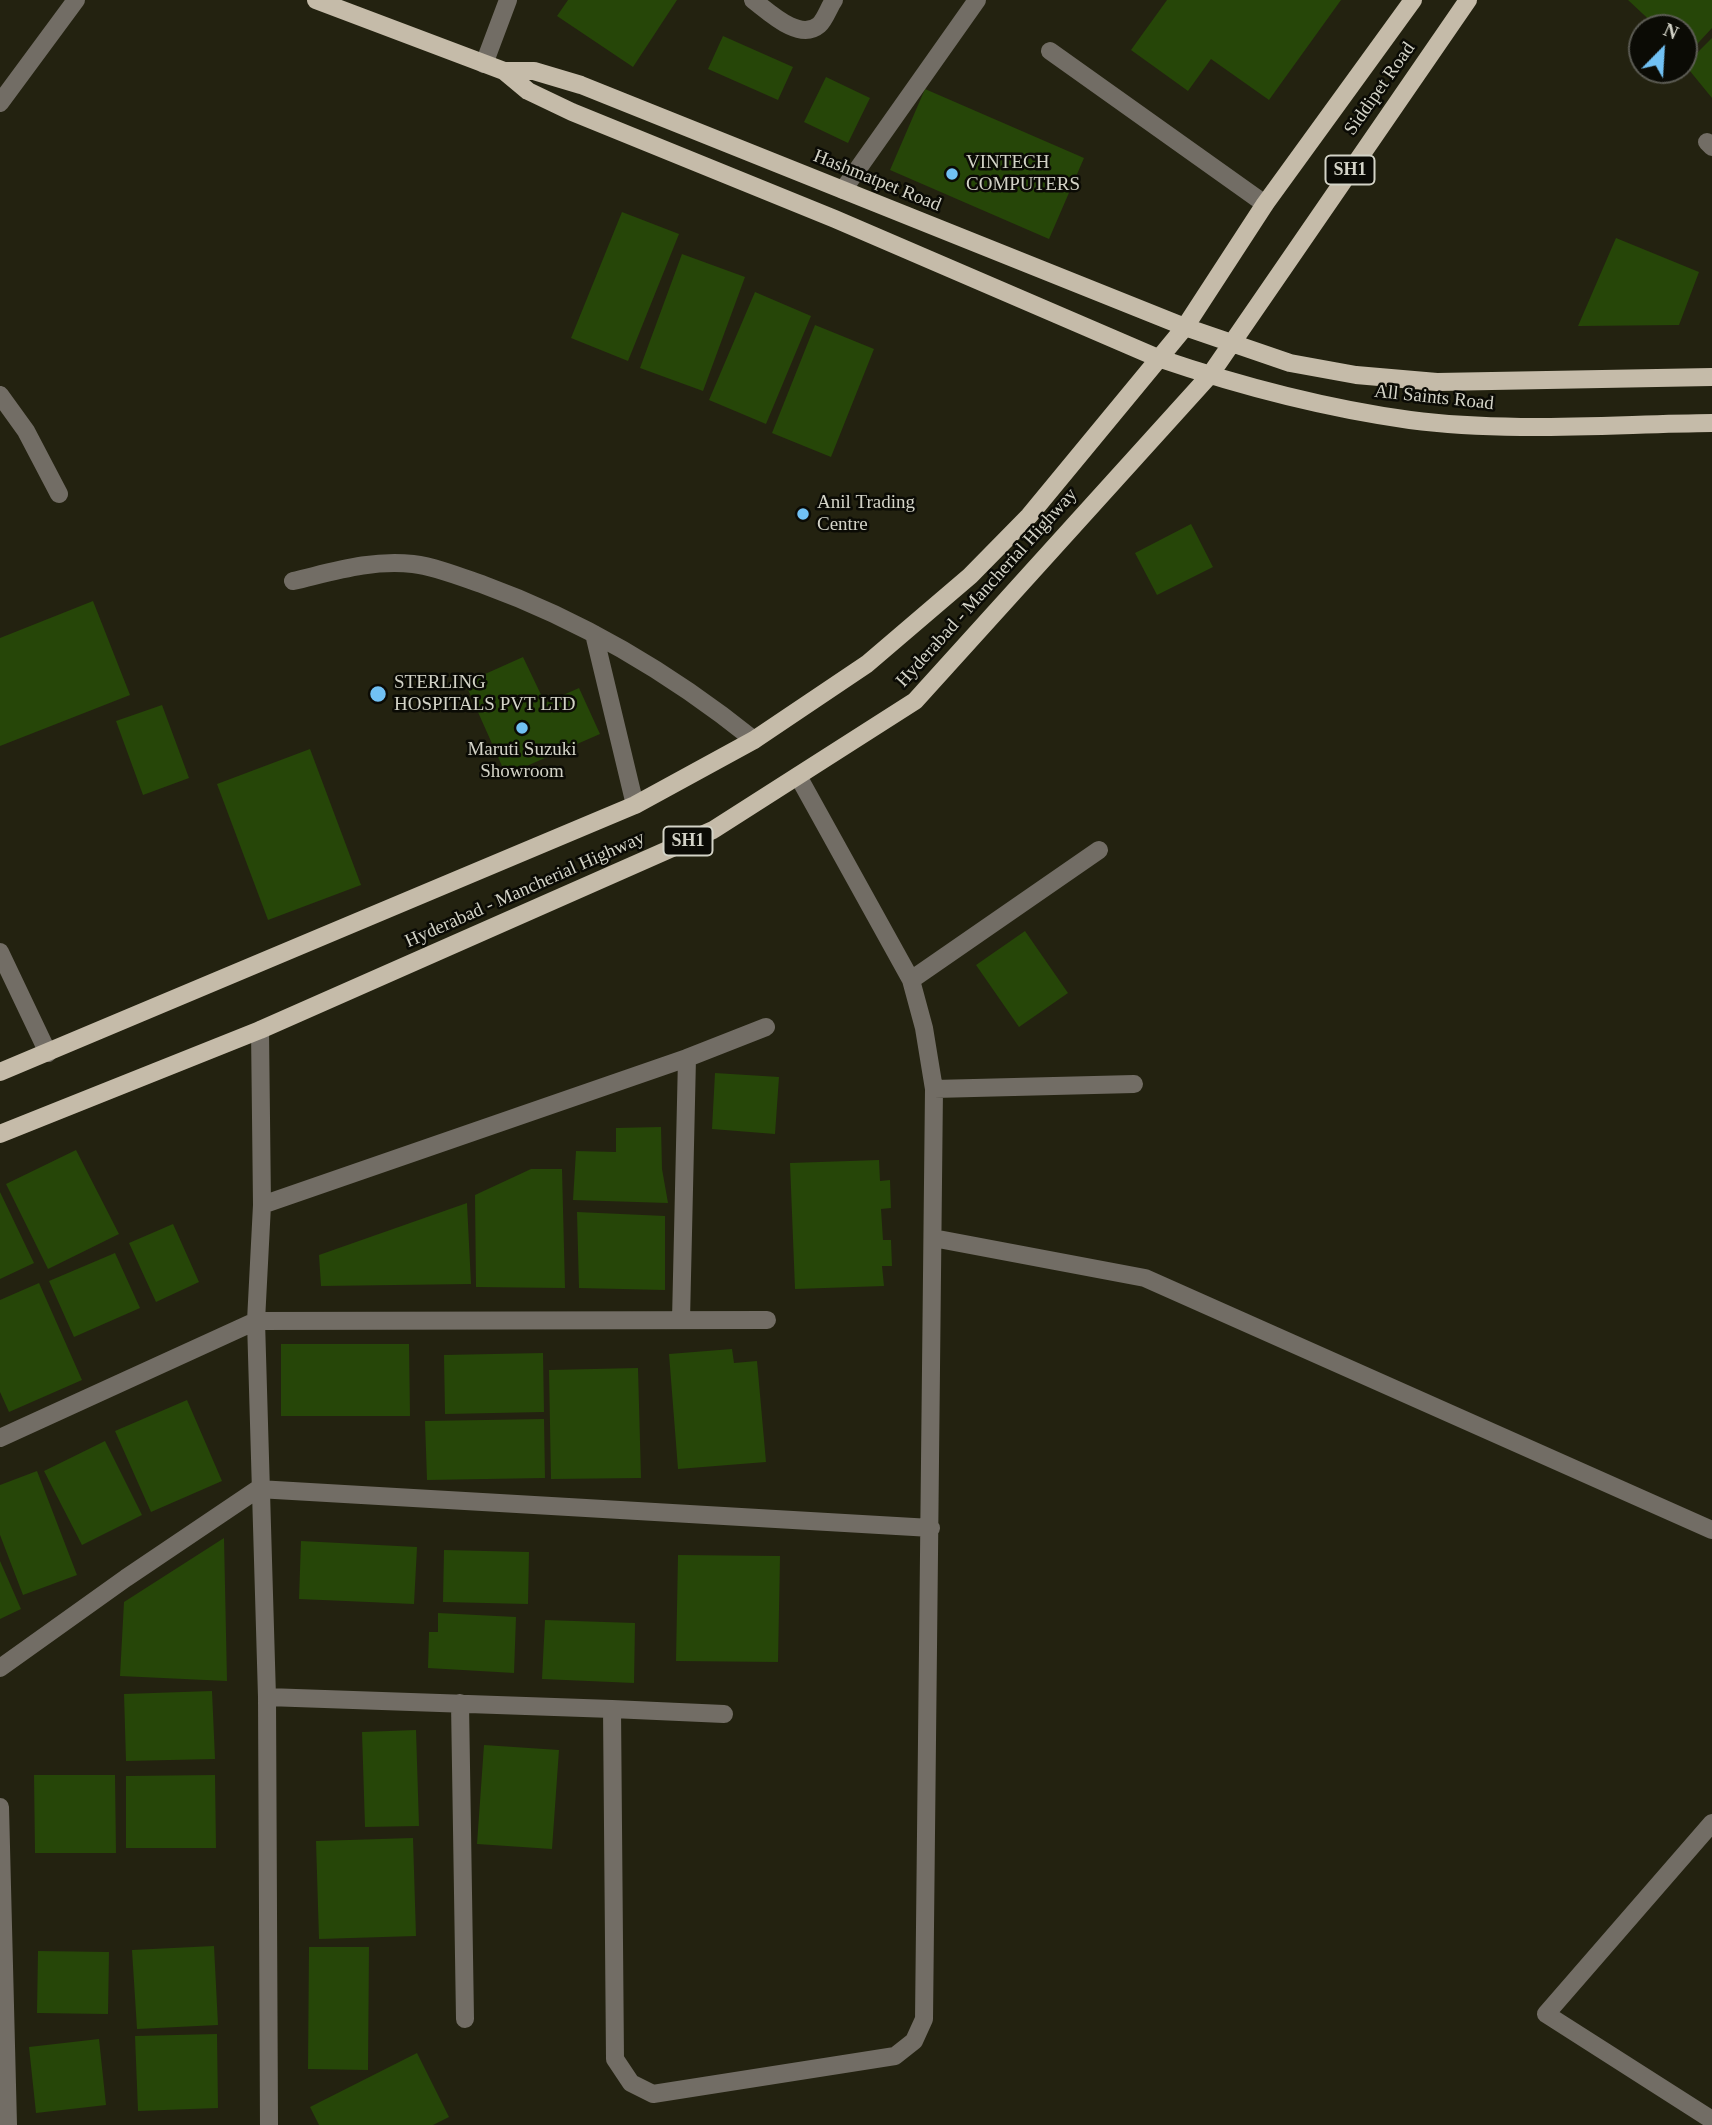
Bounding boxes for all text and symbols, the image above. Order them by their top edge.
north arrow [1628,14,1698,84]
text: N [1660,19,1681,44]
street label: Siddipet Road [1340,38,1420,140]
street label: Hashmatpet Road [810,145,944,217]
place label: VINTECH COMPUTERS [966,152,1080,196]
road number: SH1 [1326,155,1374,184]
marker: VINTECH COMPUTERS [944,166,960,182]
street label: All Saints Road [1373,380,1495,416]
street label: Hyderabad - Mancherial Highway [892,484,1082,692]
place label: Anil Trading Centre [817,492,915,536]
marker: Anil Trading Centre [795,506,811,522]
place label: STERLING HOSPITALS PVT LTD [394,672,575,716]
marker: STERLING HOSPITALS PVT LTD [368,684,388,704]
marker: Maruti Suzuki Showroom [514,720,530,736]
place label: Maruti Suzuki Showroom [467,739,577,783]
road number: SH1 [664,826,712,856]
street label: Hyderabad - Mancherial Highway [402,827,648,953]

